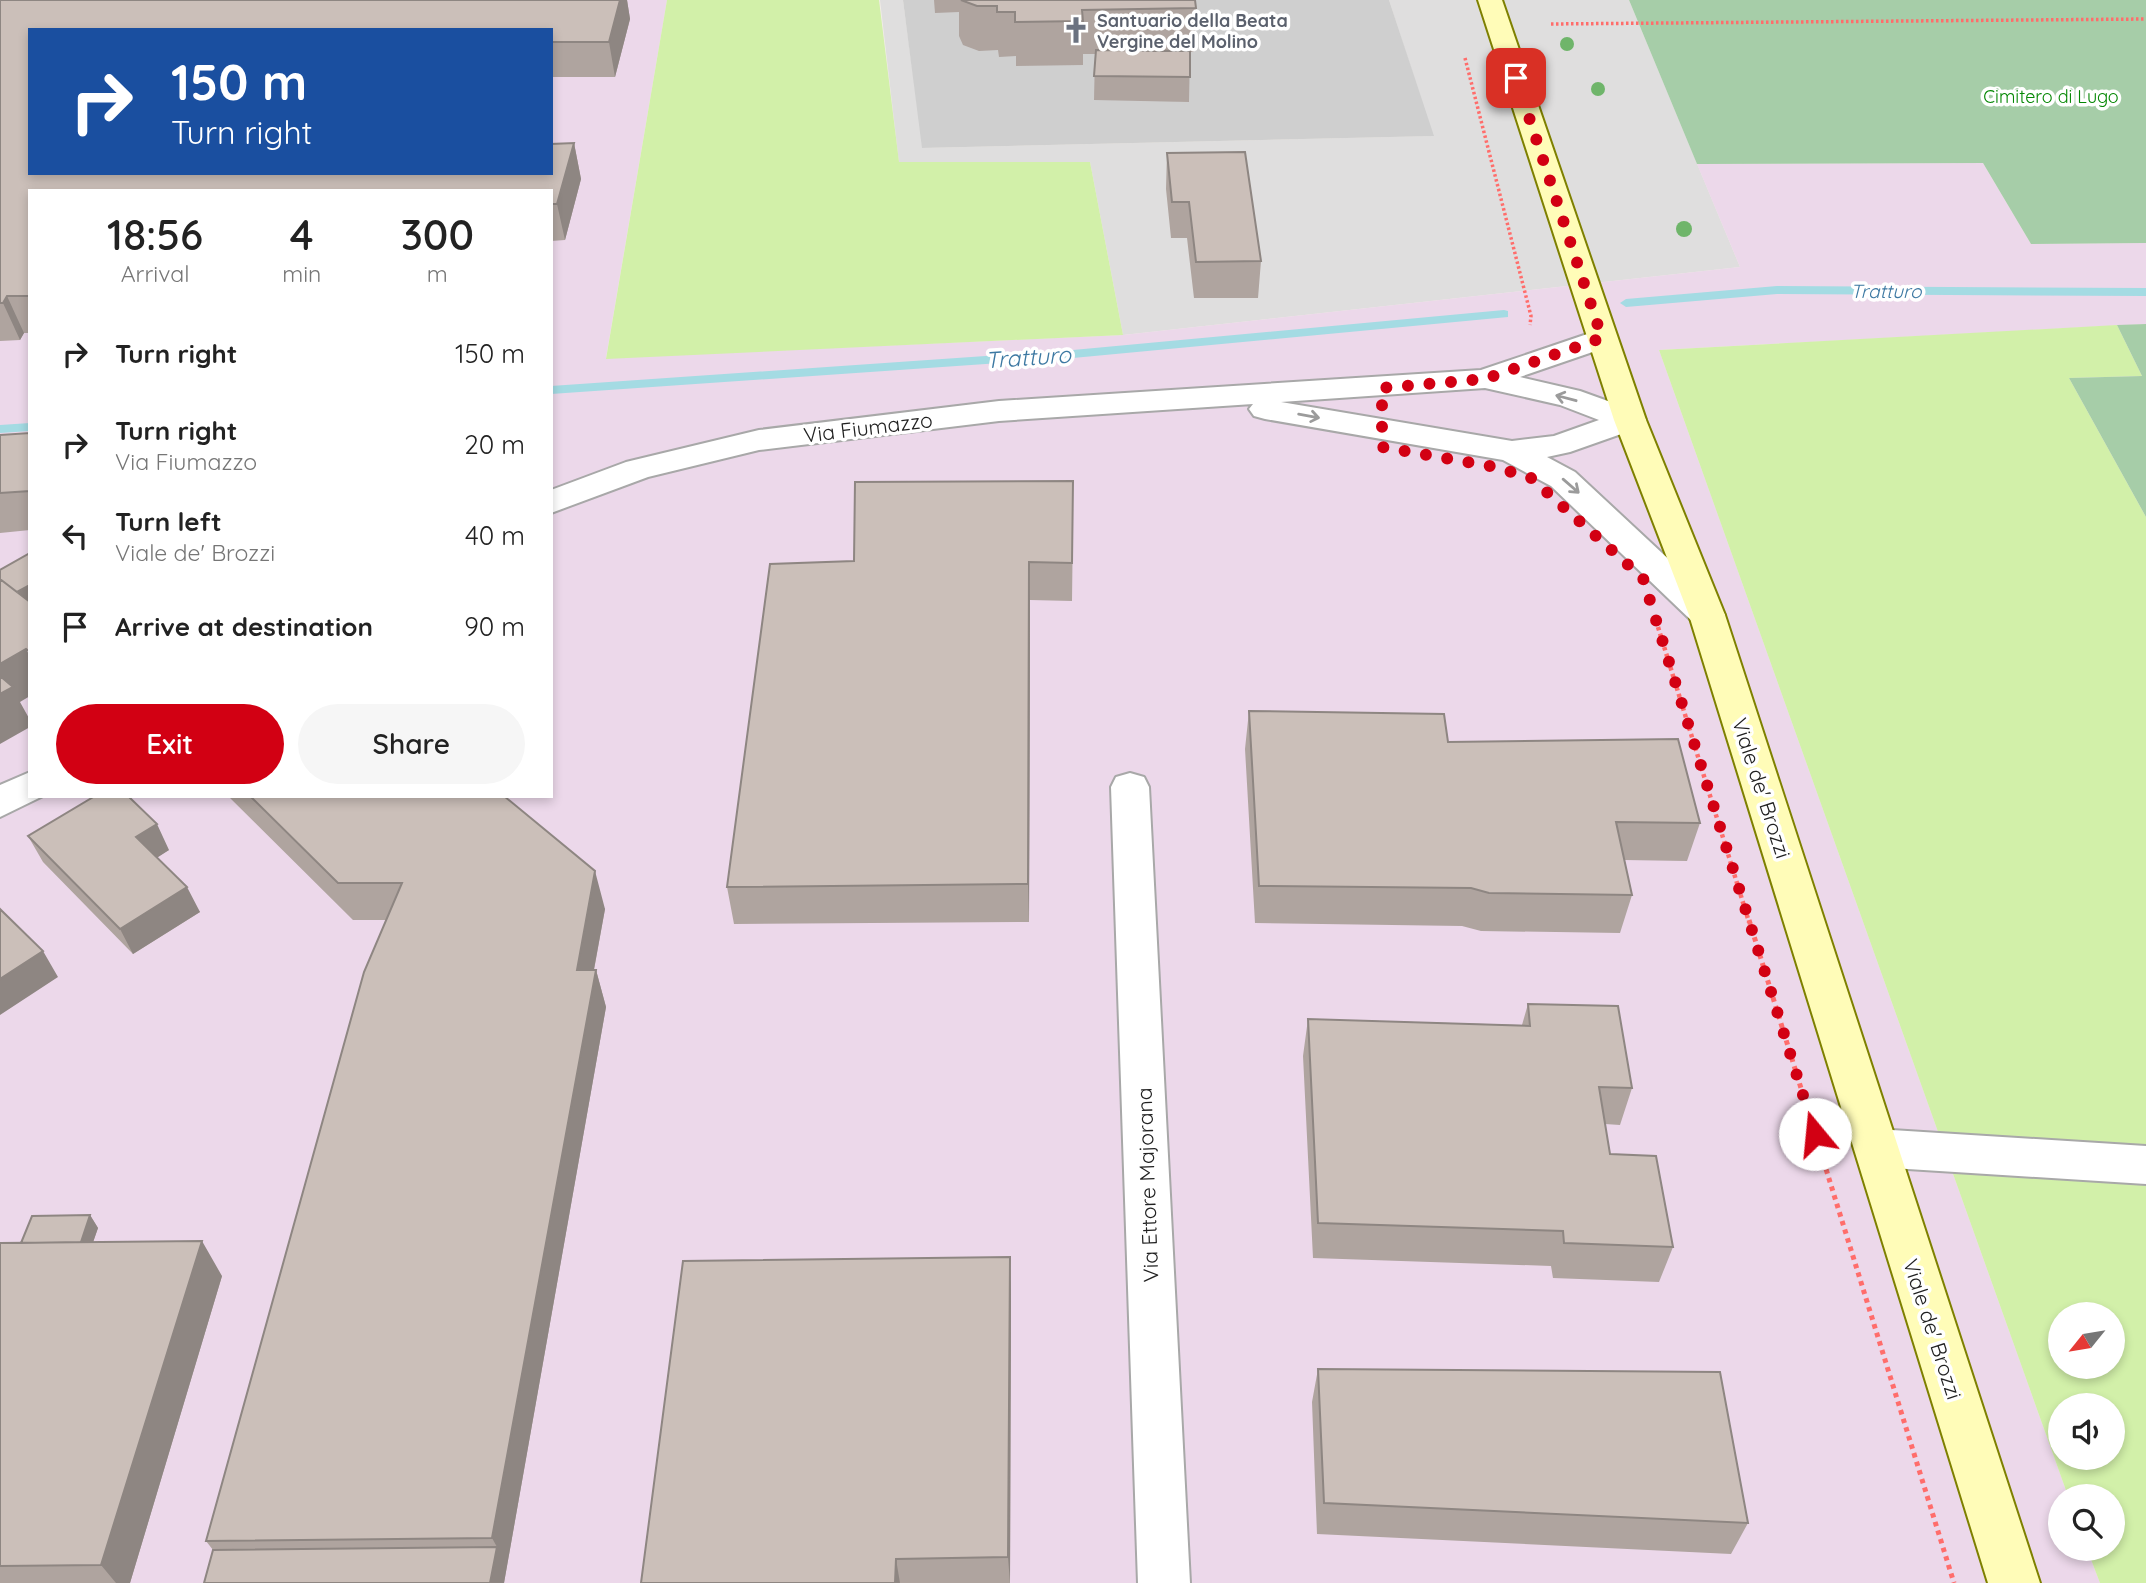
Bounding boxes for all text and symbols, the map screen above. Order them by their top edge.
place label: Santuario della Beata Vergine del Molino [1097,9,1288,53]
church icon: Santuario della Beata Vergine del Molino [1061,15,1091,45]
pin [1486,48,1546,108]
text: 150 m [171,51,307,112]
icon: right [56,56,147,147]
icon: arrive [1497,59,1535,97]
park label: Cimitero di Lugo [1983,85,2119,108]
text: Turn right [171,112,312,152]
text: 18:56 [107,208,203,261]
text: 4 [290,208,314,261]
text: 300 [400,208,474,261]
text: Arrival [121,259,190,288]
text: min [282,259,321,288]
text: m [427,259,448,288]
water label: Tratturo [1850,279,1923,303]
icon: right [56,335,94,373]
text: Turn right [115,337,237,370]
text: 150 m [455,337,525,370]
water label: Tratturo [984,339,1073,374]
one-way arrow [1555,391,1578,404]
street label: Via Fiumazzo [802,406,934,448]
one-way arrow [1297,410,1320,423]
text: Turn right [115,414,237,447]
icon: right [56,426,94,464]
text: 20 m [464,428,525,461]
text: Via Fiumazzo [115,447,257,476]
one-way arrow [1561,478,1579,494]
text: Turn left [115,505,222,538]
icon: left [56,517,94,555]
text: 40 m [465,519,525,552]
text: Viale de' Brozzi [115,538,275,567]
icon: arrive [56,608,94,646]
text: Arrive at destination [115,610,373,643]
text: 90 m [464,610,525,643]
button: Exit [56,704,284,784]
button: Share [298,704,525,784]
street label: Viale de' Brozzi [1727,714,1797,862]
street label: Via Ettore Majorana [1131,1087,1163,1283]
position arrow [1778,1097,1852,1171]
street label: Viale de' Brozzi [1898,1255,1968,1403]
north arrow [2048,1302,2124,1379]
map controls [2048,1302,2125,1561]
button: sound [2048,1393,2125,1470]
button: search [2048,1484,2125,1561]

